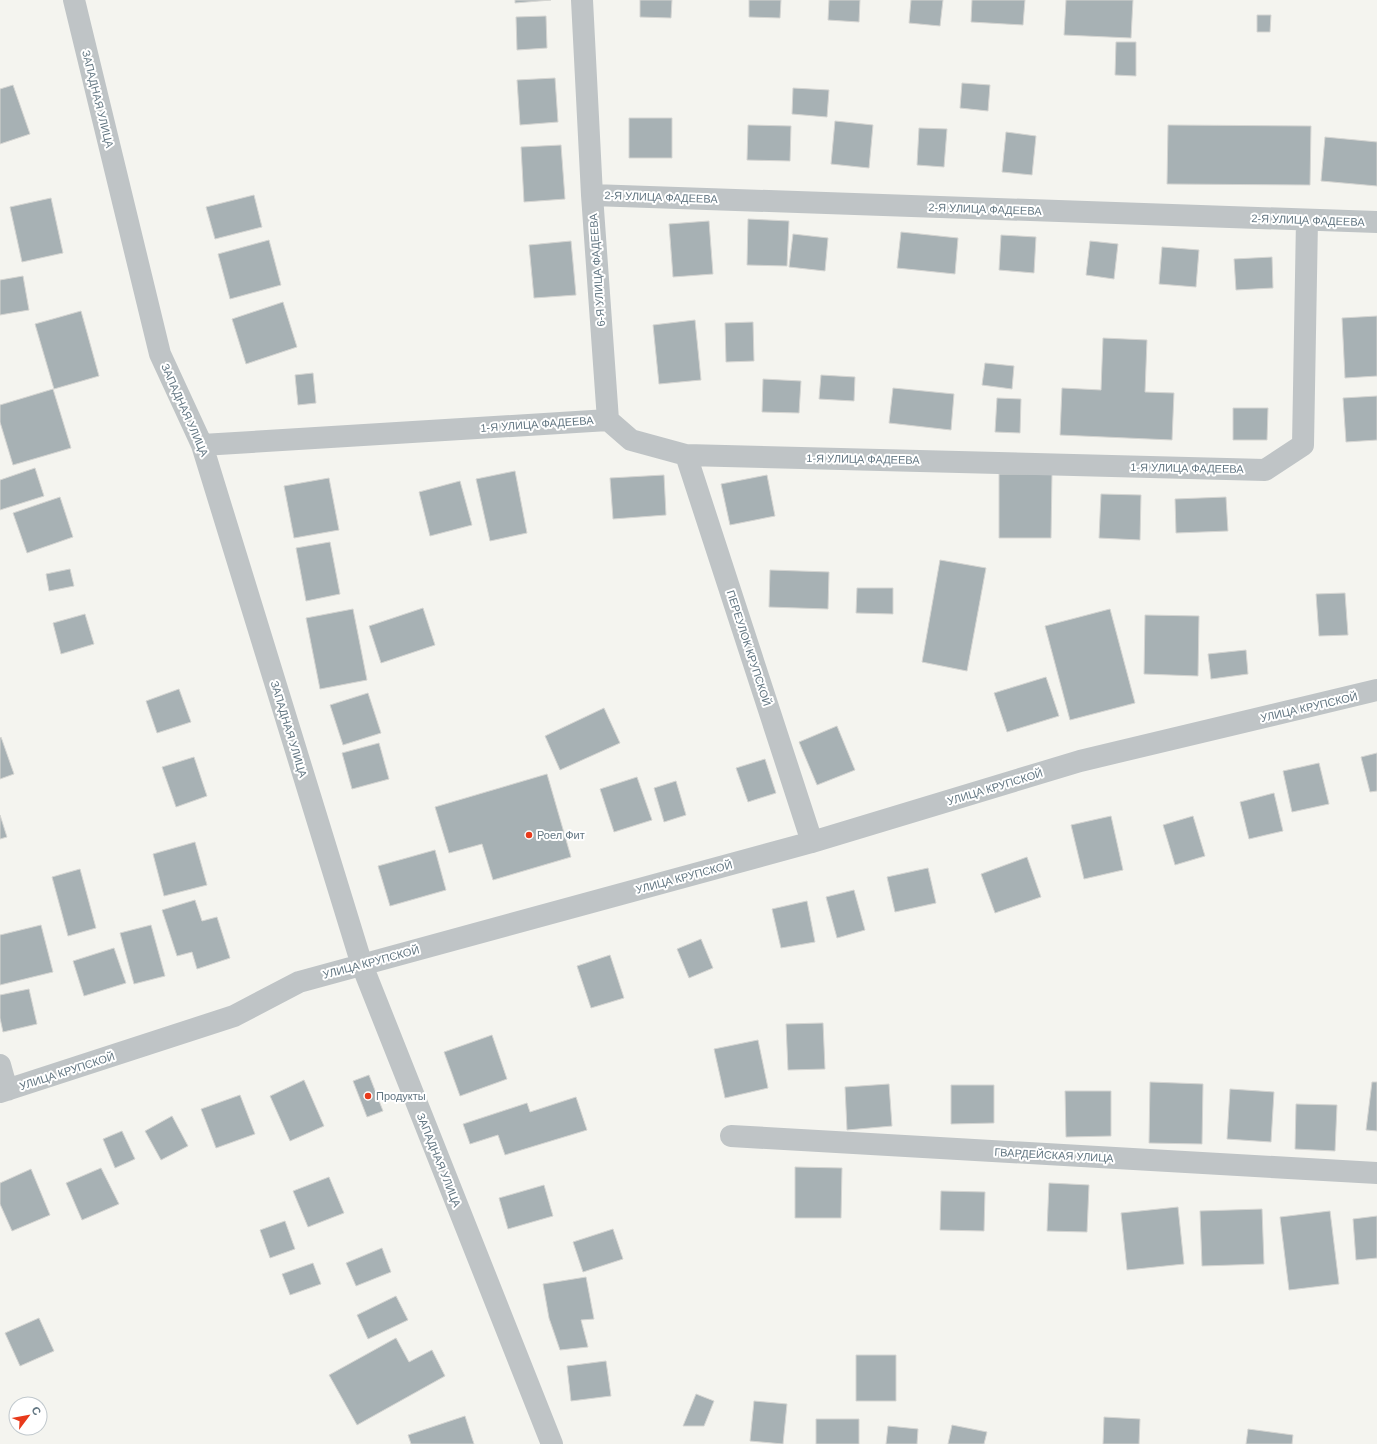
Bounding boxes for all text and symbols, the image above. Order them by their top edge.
street label: ЗАПАДНАЯ УЛИЦА [80,49,116,150]
street label: 2-Я УЛИЦА ФАДЕЕВА [604,189,718,205]
street label: 2-Я УЛИЦА ФАДЕЕВА [928,201,1042,217]
street label: 6-Я УЛИЦА ФАДЕЕВА [587,212,607,327]
street label: 2-Я УЛИЦА ФАДЕЕВА [1251,212,1365,228]
street label: ЗАПАДНАЯ УЛИЦА [159,362,211,459]
street label: 1-Я УЛИЦА ФАДЕЕВА [480,414,595,434]
street label: 1-Я УЛИЦА ФАДЕЕВА [806,452,920,466]
street label: 1-Я УЛИЦА ФАДЕЕВА [1130,461,1244,475]
street label: ПЕРЕУЛОК КРУПСКОЙ [725,589,773,707]
street label: ЗАПАДНАЯ УЛИЦА [269,679,310,779]
street label: УЛИЦА КРУПСКОЙ [1259,690,1359,724]
street label: УЛИЦА КРУПСКОЙ [946,767,1044,807]
place label: Роел Фит [537,829,585,841]
marker: Роел Фит [524,830,534,840]
street label: УЛИЦА КРУПСКОЙ [634,858,734,896]
street label: УЛИЦА КРУПСКОЙ [321,943,421,981]
street label: УЛИЦА КРУПСКОЙ [18,1050,116,1092]
place label: Продукты [376,1090,426,1102]
marker: Продукты [363,1091,373,1101]
street label: ЗАПАДНАЯ УЛИЦА [415,1111,464,1209]
street label: ГВАРДЕЙСКАЯ УЛИЦА [994,1146,1115,1164]
north arrow [8,1396,48,1436]
text: С [29,1404,44,1417]

